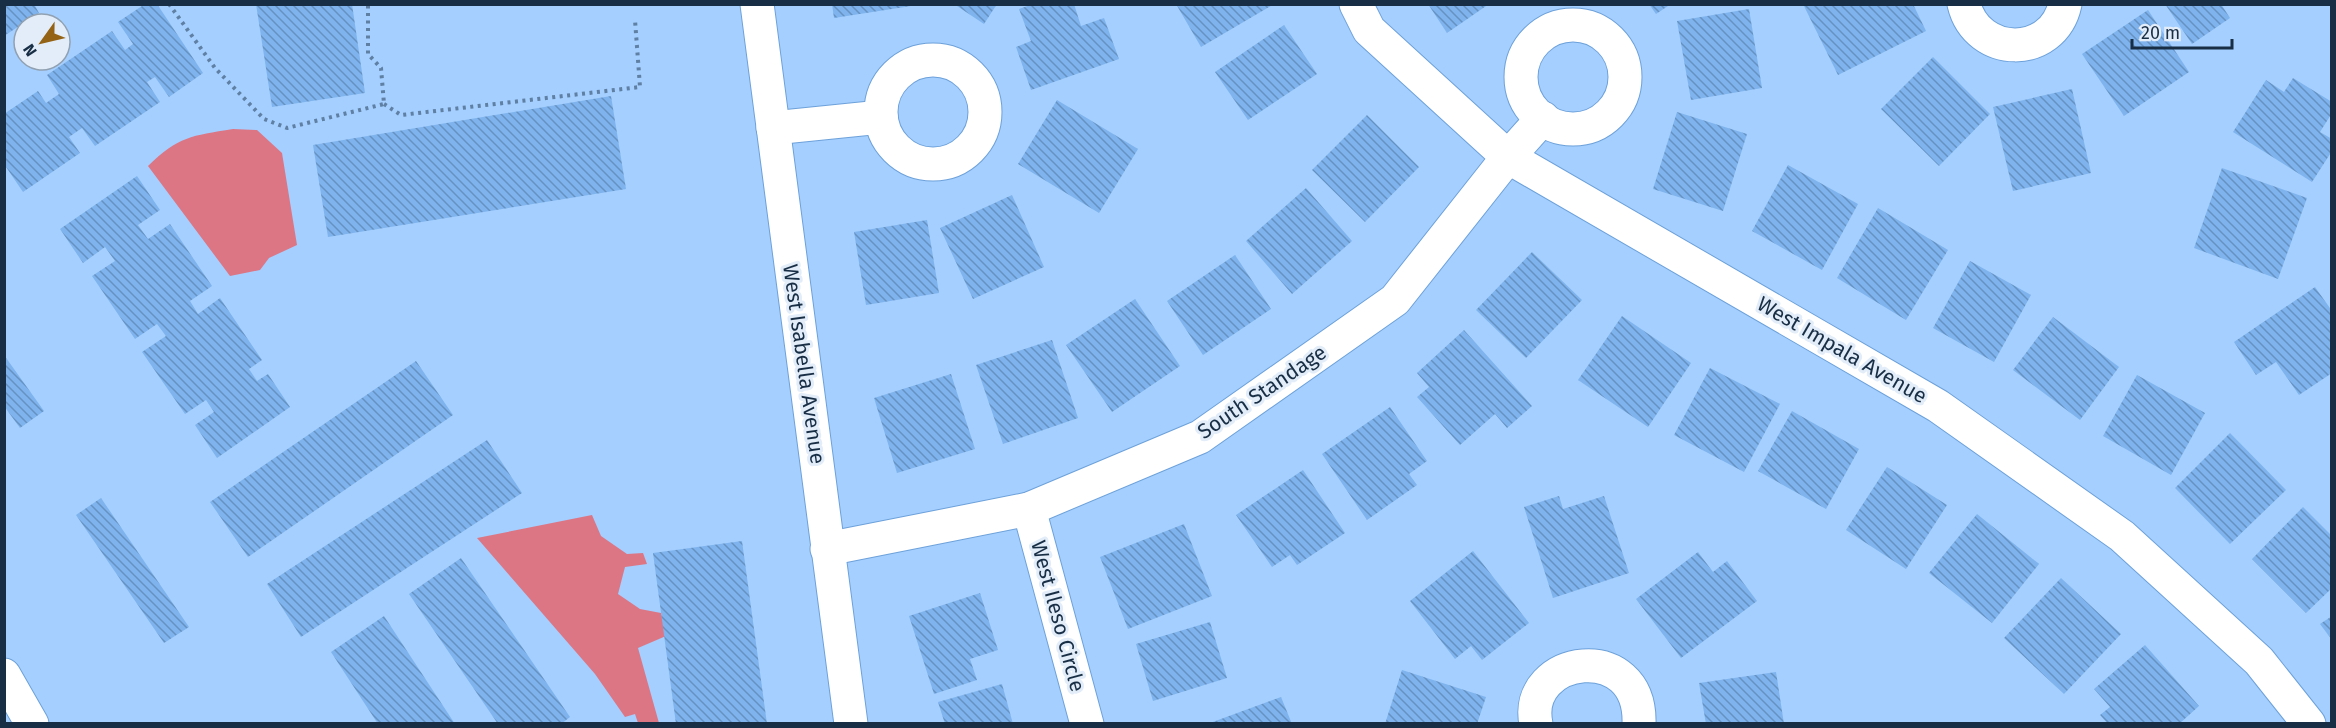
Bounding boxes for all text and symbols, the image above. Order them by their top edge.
north arrow [12,12,72,72]
scale bar [2132,12,2232,50]
text: 20 m [2141,22,2180,44]
text: N [19,40,41,60]
street label: West Isabella Avenue [777,262,831,466]
street label: West Impala Avenue [1752,291,1932,409]
street label: South Standage [1193,339,1331,445]
street label: West Ileso Circle [1025,538,1091,694]

